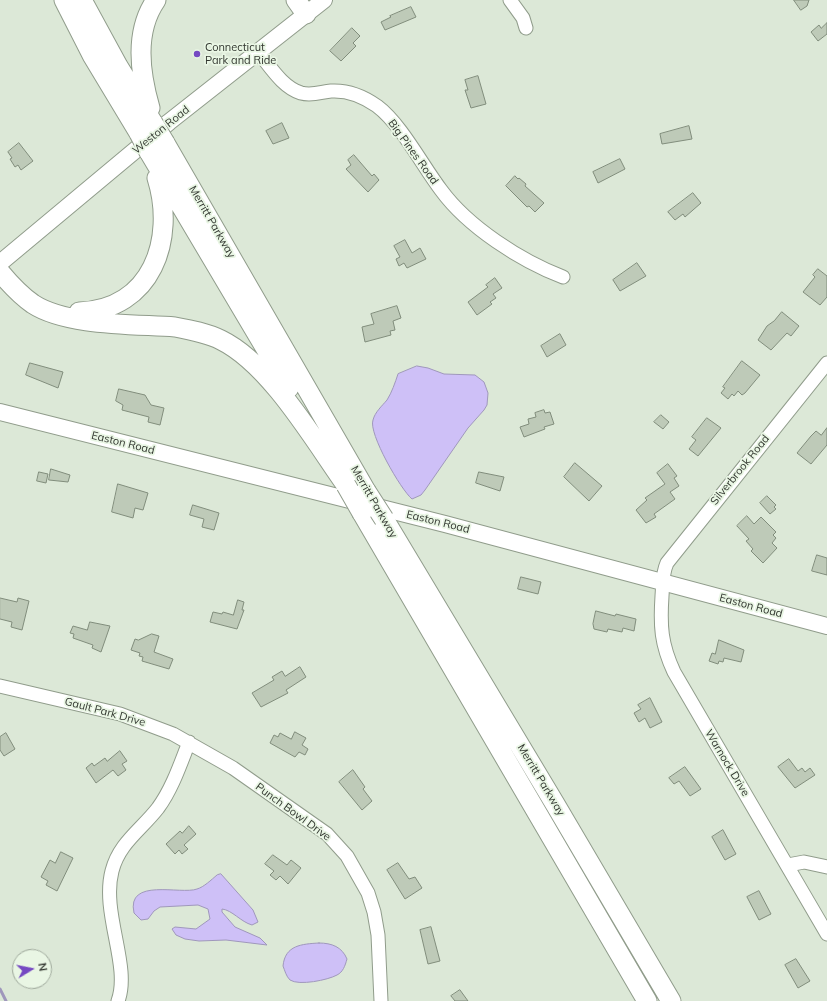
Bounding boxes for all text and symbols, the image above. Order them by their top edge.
place label: Connecticut Park and Ride [205,41,276,67]
marker: Connecticut Park and Ride [192,49,202,59]
street label: Weston Road [130,103,192,157]
street label: Big Pines Road [385,117,441,187]
street label: Merritt Parkway [186,184,238,260]
street label: Easton Road [90,429,156,457]
street label: Silverbrook Road [708,432,772,508]
street label: Merritt Parkway [348,464,400,540]
street label: Easton Road [405,508,471,536]
street label: Easton Road [718,591,784,621]
street label: Gault Park Drive [63,695,147,729]
street label: Warnock Drive [702,727,752,799]
street label: Merritt Parkway [514,742,568,818]
street label: Punch Bowl Drive [253,780,333,844]
north arrow [12,949,52,989]
text: N [35,962,50,972]

